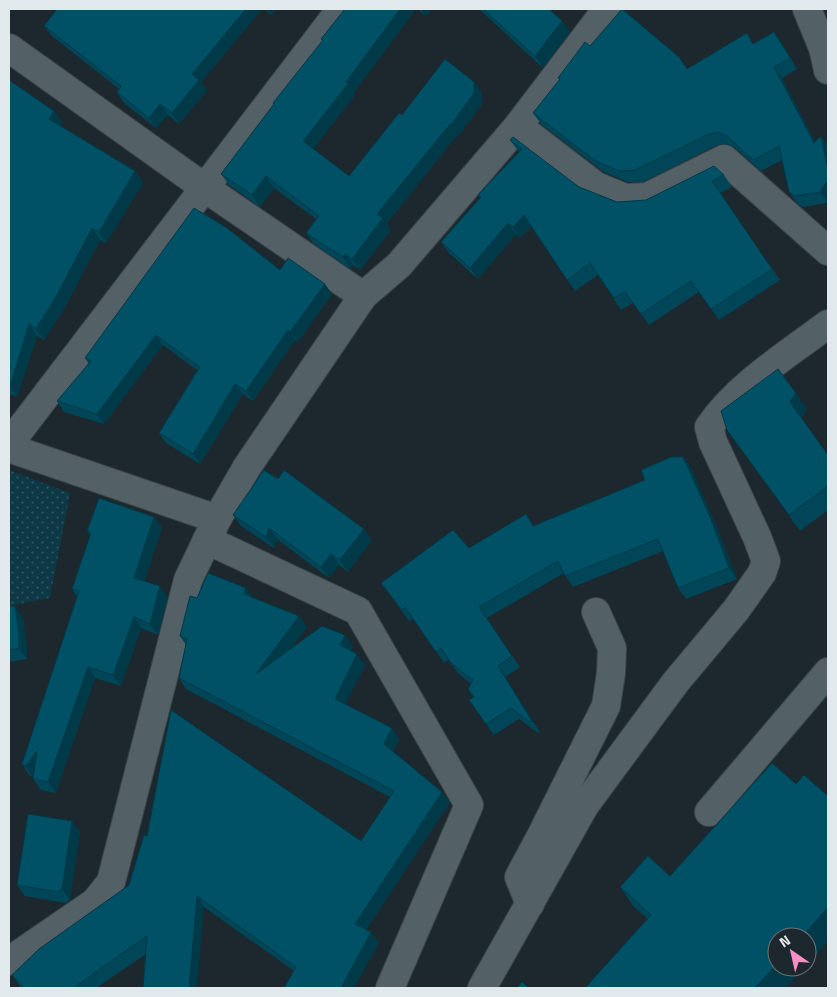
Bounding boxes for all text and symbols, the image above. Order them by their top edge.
north arrow [767,927,817,977]
text: N [775,929,794,952]

